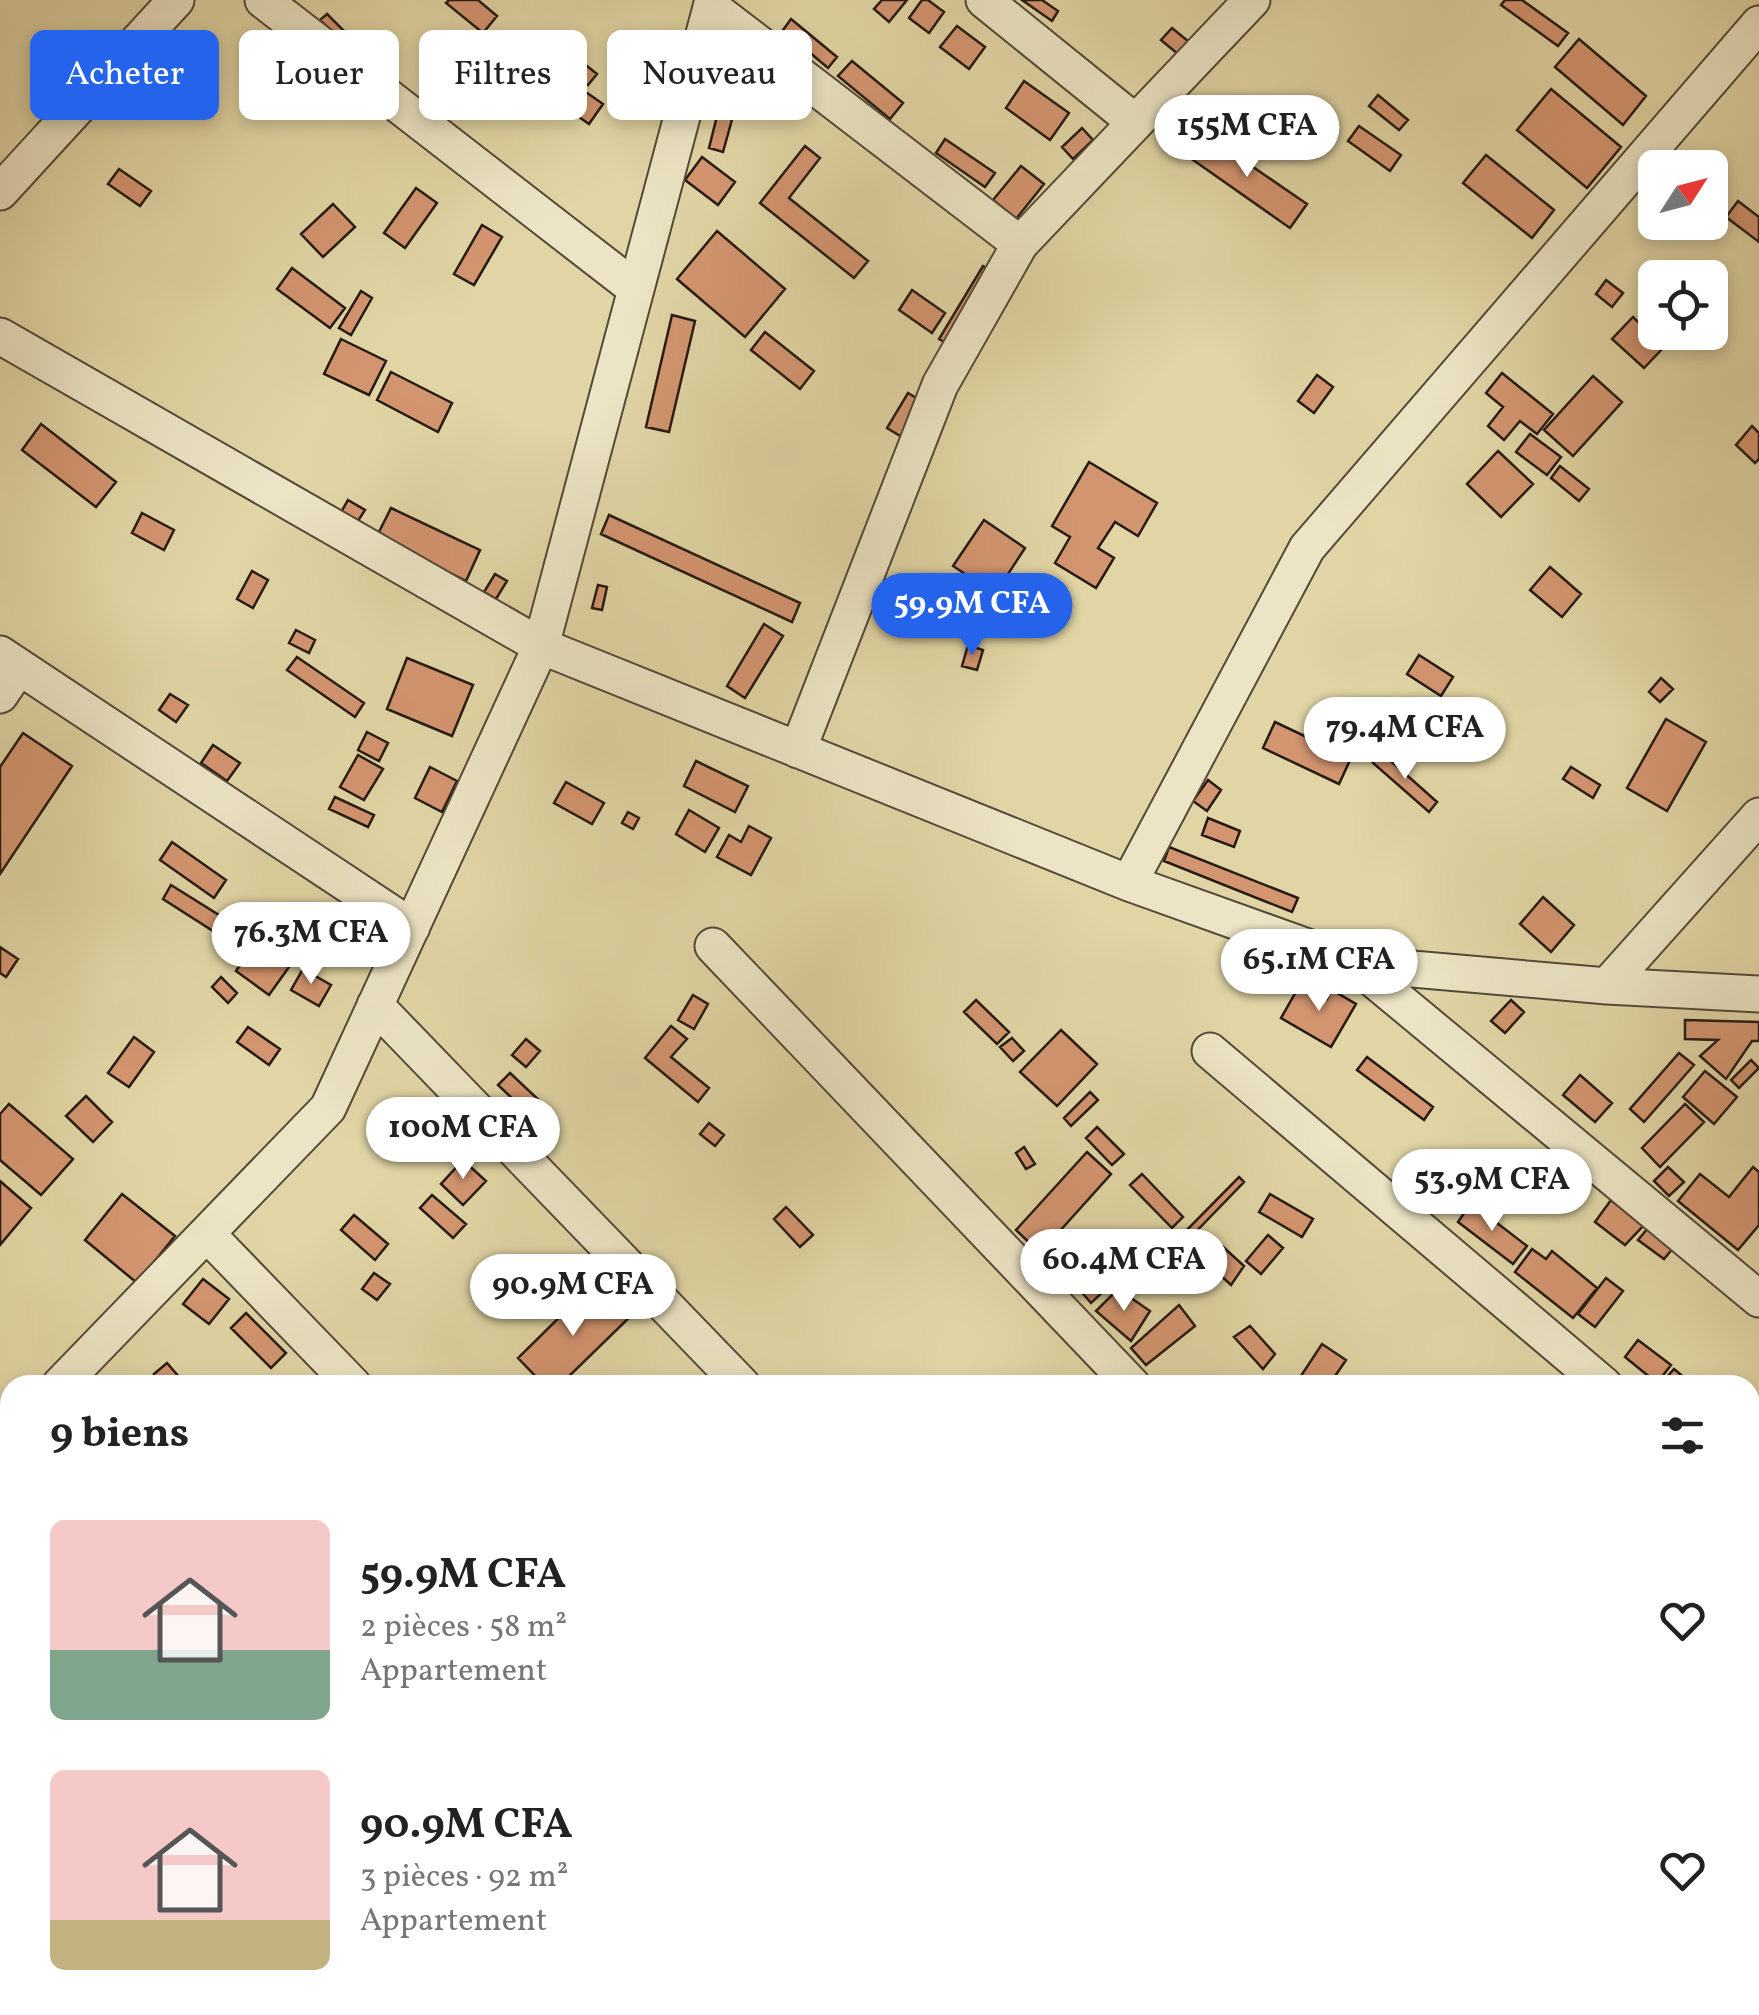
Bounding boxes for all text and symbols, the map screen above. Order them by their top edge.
chip: Acheter [30,30,219,120]
chip: Louer [239,30,399,120]
chip: Filtres [419,30,587,120]
chip: Nouveau [607,30,812,120]
pin: 155M CFA [1144,95,1350,180]
text: 155M CFA [1176,105,1318,149]
north arrow [1638,150,1728,240]
map controls [1638,150,1728,350]
button: locate [1638,260,1728,350]
pin: 59.9M CFA [858,573,1086,658]
text: 59.9M CFA [893,583,1051,627]
pin: 79.4M CFA [1291,697,1519,782]
text: 79.4M CFA [1326,707,1484,751]
pin: 76.3M CFA [197,902,425,987]
text: 76.3M CFA [234,912,388,956]
pin: 65.1M CFA [1205,929,1433,1014]
text: 65.1M CFA [1243,939,1395,983]
pin: 100M CFA [360,1097,566,1182]
text: 100M CFA [388,1107,538,1151]
pin: 53.9M CFA [1378,1149,1606,1234]
text: 53.9M CFA [1414,1159,1570,1203]
pin: 60.4M CFA [1010,1229,1238,1314]
text: 60.4M CFA [1042,1239,1206,1283]
pin: 90.9M CFA [459,1254,687,1339]
text: 90.9M CFA [492,1264,654,1308]
text: 9 biens [50,1406,189,1465]
icon: filters [1655,1408,1710,1463]
text: 59.9M CFA [360,1547,566,1606]
icon: home [130,1560,250,1680]
icon: heart [1655,1593,1710,1648]
text: 2 pièces · 58 m² [360,1606,567,1650]
text: Appartement [360,1650,547,1694]
text: 90.9M CFA [360,1797,573,1856]
icon: home [130,1810,250,1930]
icon: heart [1655,1843,1710,1898]
text: 3 pièces · 92 m² [360,1856,569,1900]
text: Appartement [360,1900,547,1944]

